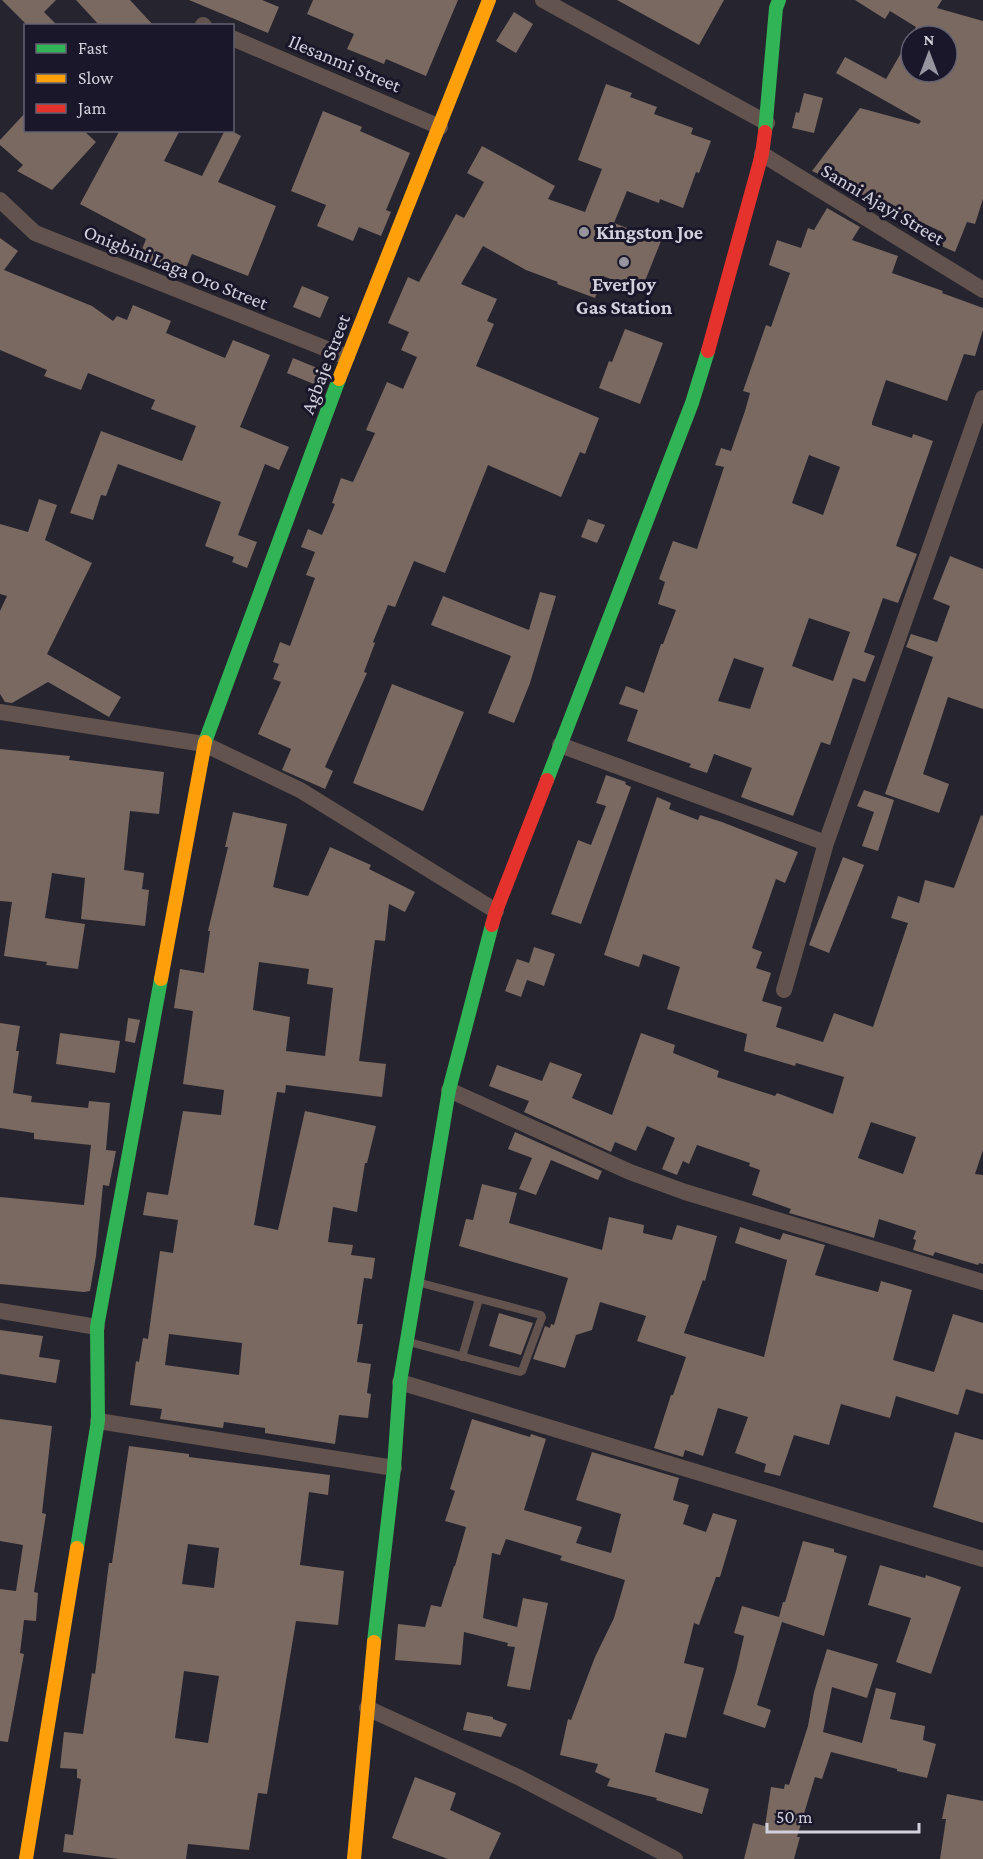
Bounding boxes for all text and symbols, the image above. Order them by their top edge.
legend [24,24,234,132]
north arrow [899,24,959,84]
street label: Ilesanmi Street [286,29,405,97]
text: N [924,31,935,48]
text: Fast [78,38,109,58]
text: Slow [78,68,114,88]
text: Jam [76,98,107,118]
street label: Sanni Ajayi Street [817,159,949,250]
street label: Onigbini Laga Oro Street [80,220,272,315]
place label: Kingston Joe [596,221,703,243]
marker: Kingston Joe [577,225,591,239]
marker: EverJoy Gas Station [617,255,631,269]
place label: EverJoy Gas Station [576,273,673,318]
street label: Agbaje Street [296,311,355,417]
scale bar [767,1796,918,1834]
text: 50 m [776,1807,813,1827]

